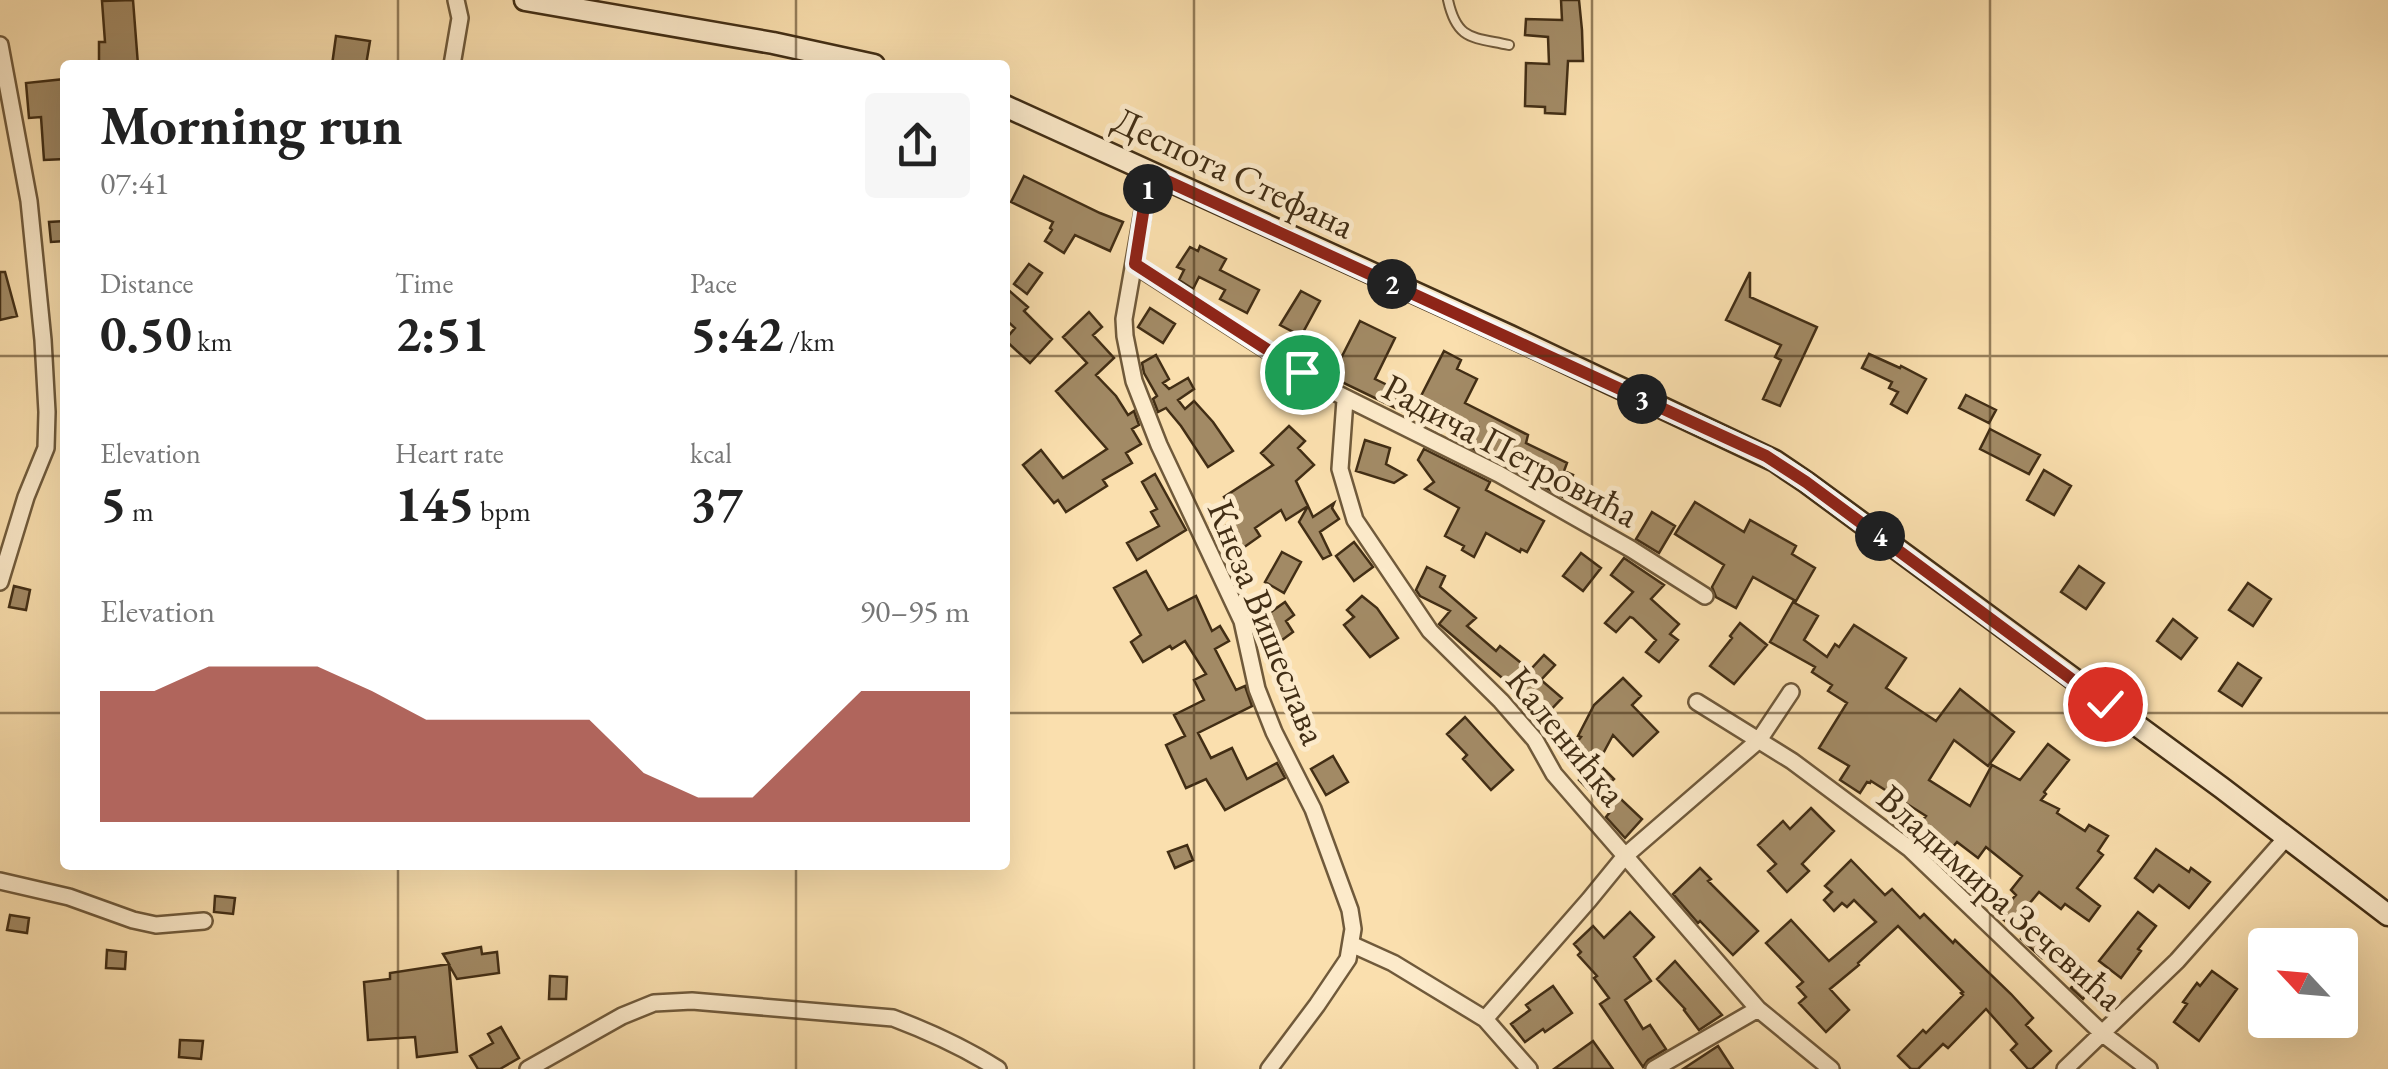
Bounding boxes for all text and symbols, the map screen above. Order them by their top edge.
text: Morning run [100,89,403,160]
button: share [865,93,970,198]
street label: Деспота Стефана [1105,95,1363,250]
text: 07:41 [100,162,169,204]
pin: 1 [1123,164,1173,214]
text: 1 [1141,171,1155,207]
pin: 2 [1367,259,1417,309]
text: Distance [100,265,194,301]
text: Time [395,265,453,301]
text: Pace [690,265,737,301]
text: 2 [1385,266,1399,302]
text: 0.50 [100,301,192,366]
text: 2:51 [395,301,488,366]
text: 5:42 [690,301,783,366]
text: km [192,323,232,359]
text: /km [783,323,835,359]
pin [1260,330,1345,415]
icon: arrive [1275,345,1330,400]
street label: Радича Петровића [1375,362,1648,538]
pin: 3 [1617,374,1667,424]
text: 3 [1635,381,1649,417]
text: Elevation [100,435,201,471]
text: Heart rate [395,435,504,471]
text: kcal [690,435,732,471]
text: 5 [100,471,126,536]
text: 145 [395,471,474,536]
text: 37 [690,471,743,536]
text: m [126,493,154,529]
text: bpm [474,493,531,529]
street label: Кнеза Вишеслава [1197,493,1340,752]
pin: 4 [1855,511,1905,561]
text: 4 [1873,518,1887,554]
text: Elevation [100,590,215,632]
text: 90–95 m [860,590,970,632]
street label: Каленићка [1496,656,1639,816]
pin [2063,662,2148,747]
icon: check [2078,677,2133,732]
street label: Владимира Зечевића [1867,773,2135,1021]
north arrow [2248,928,2358,1038]
map controls [2248,928,2358,1038]

